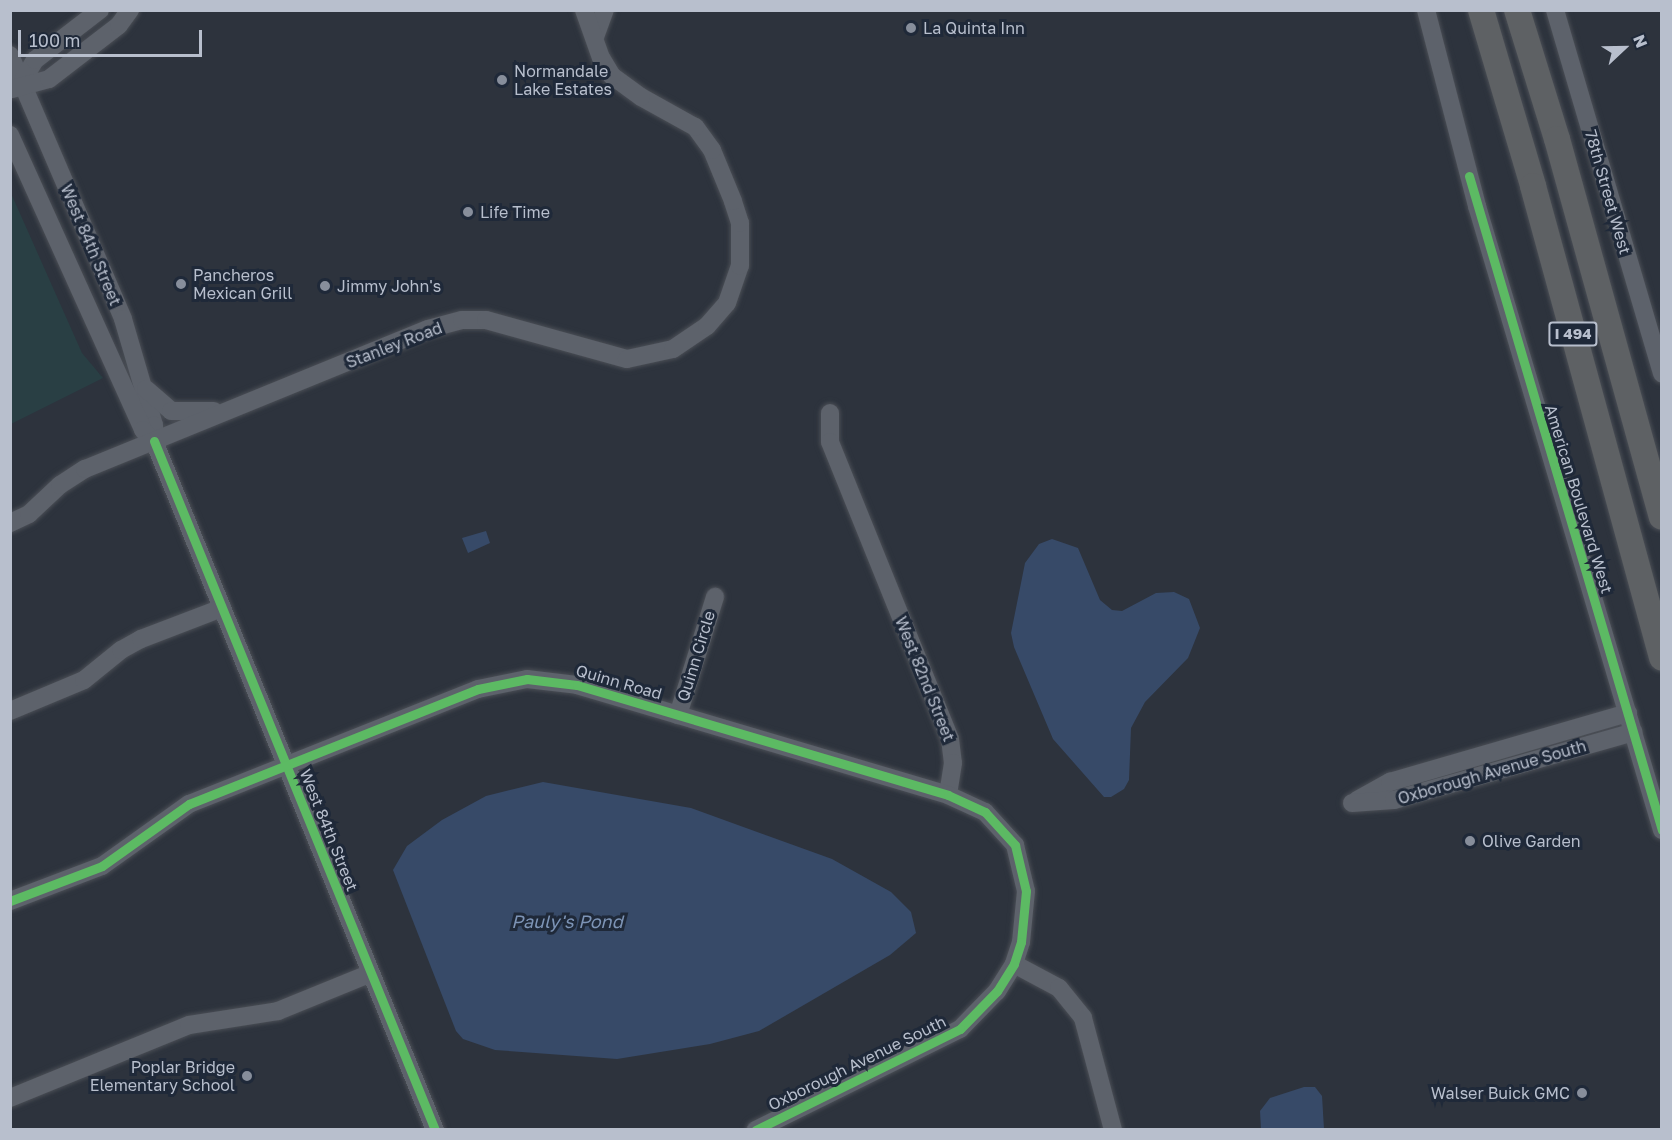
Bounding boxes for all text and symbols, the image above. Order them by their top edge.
scale bar [21,18,206,56]
place label: La Quinta Inn [923,18,1025,38]
north arrow [1594,18,1654,78]
marker: La Quinta Inn [904,21,918,35]
text: 100 m [29,29,80,51]
text: N [1629,32,1652,51]
place label: Normandale Lake Estates [514,61,612,99]
marker: Normandale Lake Estates [495,73,509,87]
street label: 78th Street West [1581,127,1635,257]
street label: West 84th Street [57,181,125,309]
place label: Life Time [480,202,550,222]
marker: Life Time [461,205,475,219]
place label: Pancheros Mexican Grill [193,265,292,303]
place label: Jimmy John's [337,276,441,296]
marker: Pancheros Mexican Grill [174,277,188,291]
marker: Jimmy John's [318,279,332,293]
street label: Stanley Road [343,318,445,372]
road number: I 494 [1548,322,1598,346]
street label: American Boulevard West [1541,402,1617,596]
street label: Quinn Circle [673,608,719,704]
street label: West 82nd Street [891,614,959,744]
street label: Quinn Road [574,661,664,703]
street label: Oxborough Avenue South [1396,736,1588,808]
street label: West 84th Street [296,766,362,894]
place label: Olive Garden [1482,831,1581,851]
marker: Olive Garden [1463,834,1477,848]
water label: Pauly's Pond [511,910,623,932]
street label: Oxborough Avenue South [765,1012,949,1114]
place label: Poplar Bridge Elementary School [90,1057,235,1095]
marker: Poplar Bridge Elementary School [240,1069,254,1083]
place label: Walser Buick GMC [1431,1083,1570,1103]
marker: Walser Buick GMC [1575,1086,1589,1100]

